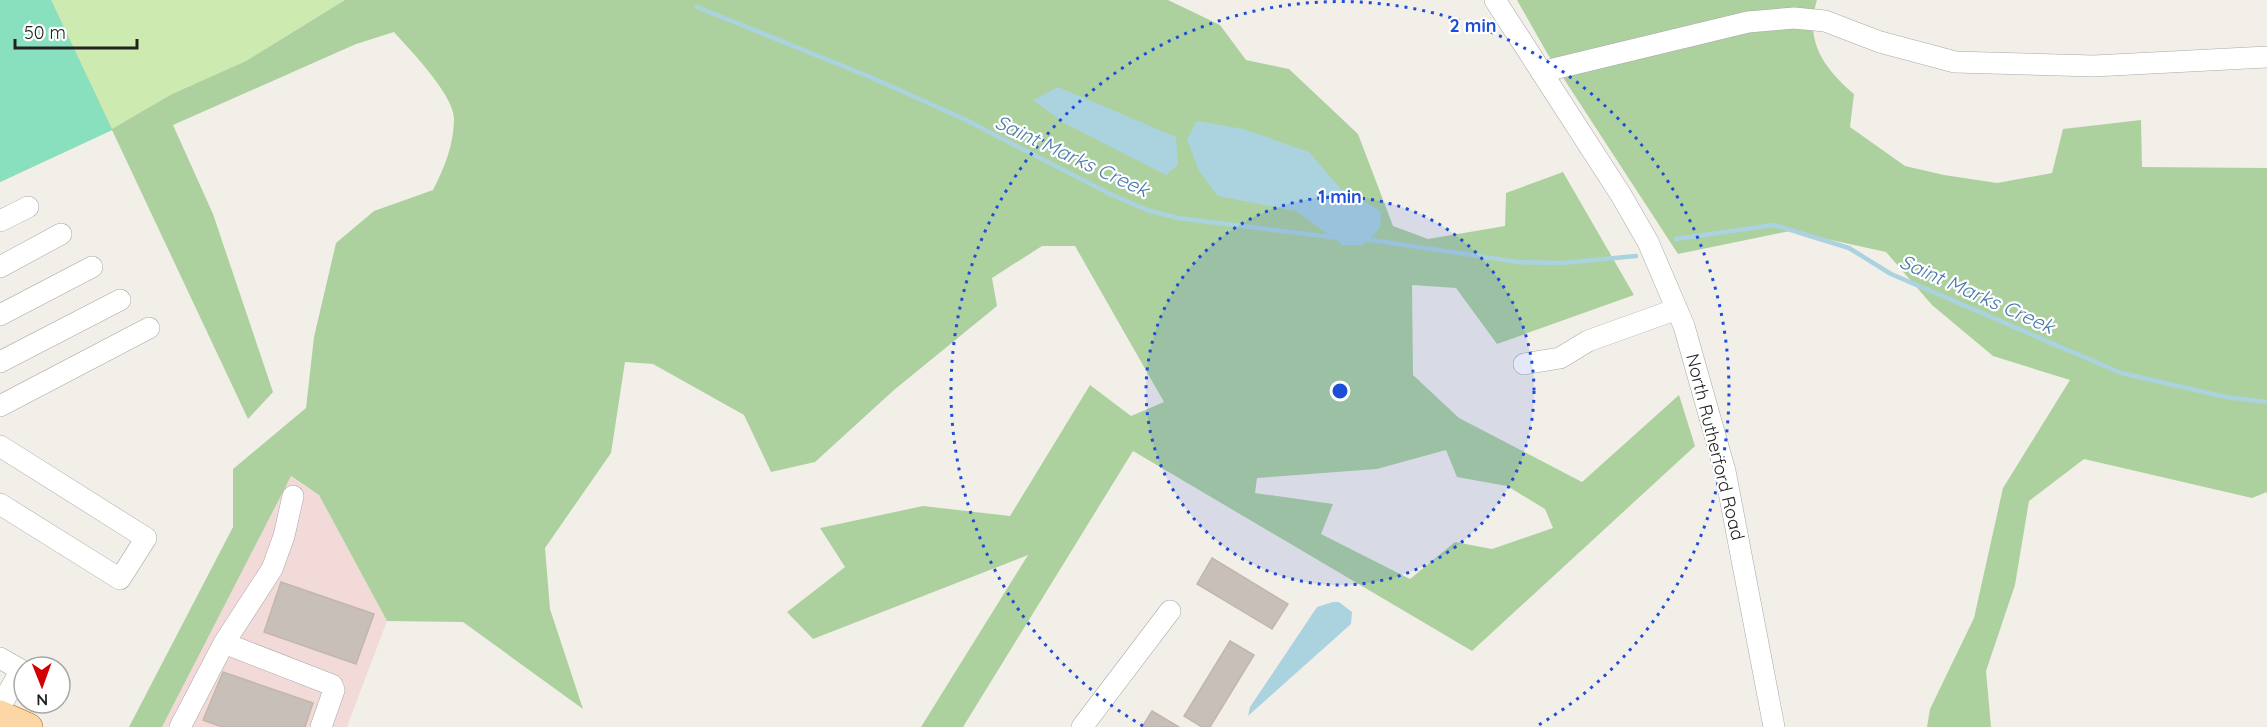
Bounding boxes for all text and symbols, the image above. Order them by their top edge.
scale bar [15,12,136,50]
text: 2 min [1450,14,1496,37]
text: 50 m [24,21,66,44]
water label: Saint Marks Creek [991,109,1155,203]
text: 1 min [1318,185,1362,208]
water label: Saint Marks Creek [1896,248,2061,340]
street label: North Rutherford Road [1681,351,1750,543]
centre of rings [1330,381,1350,401]
north arrow [12,655,72,715]
text: N [36,690,48,710]

